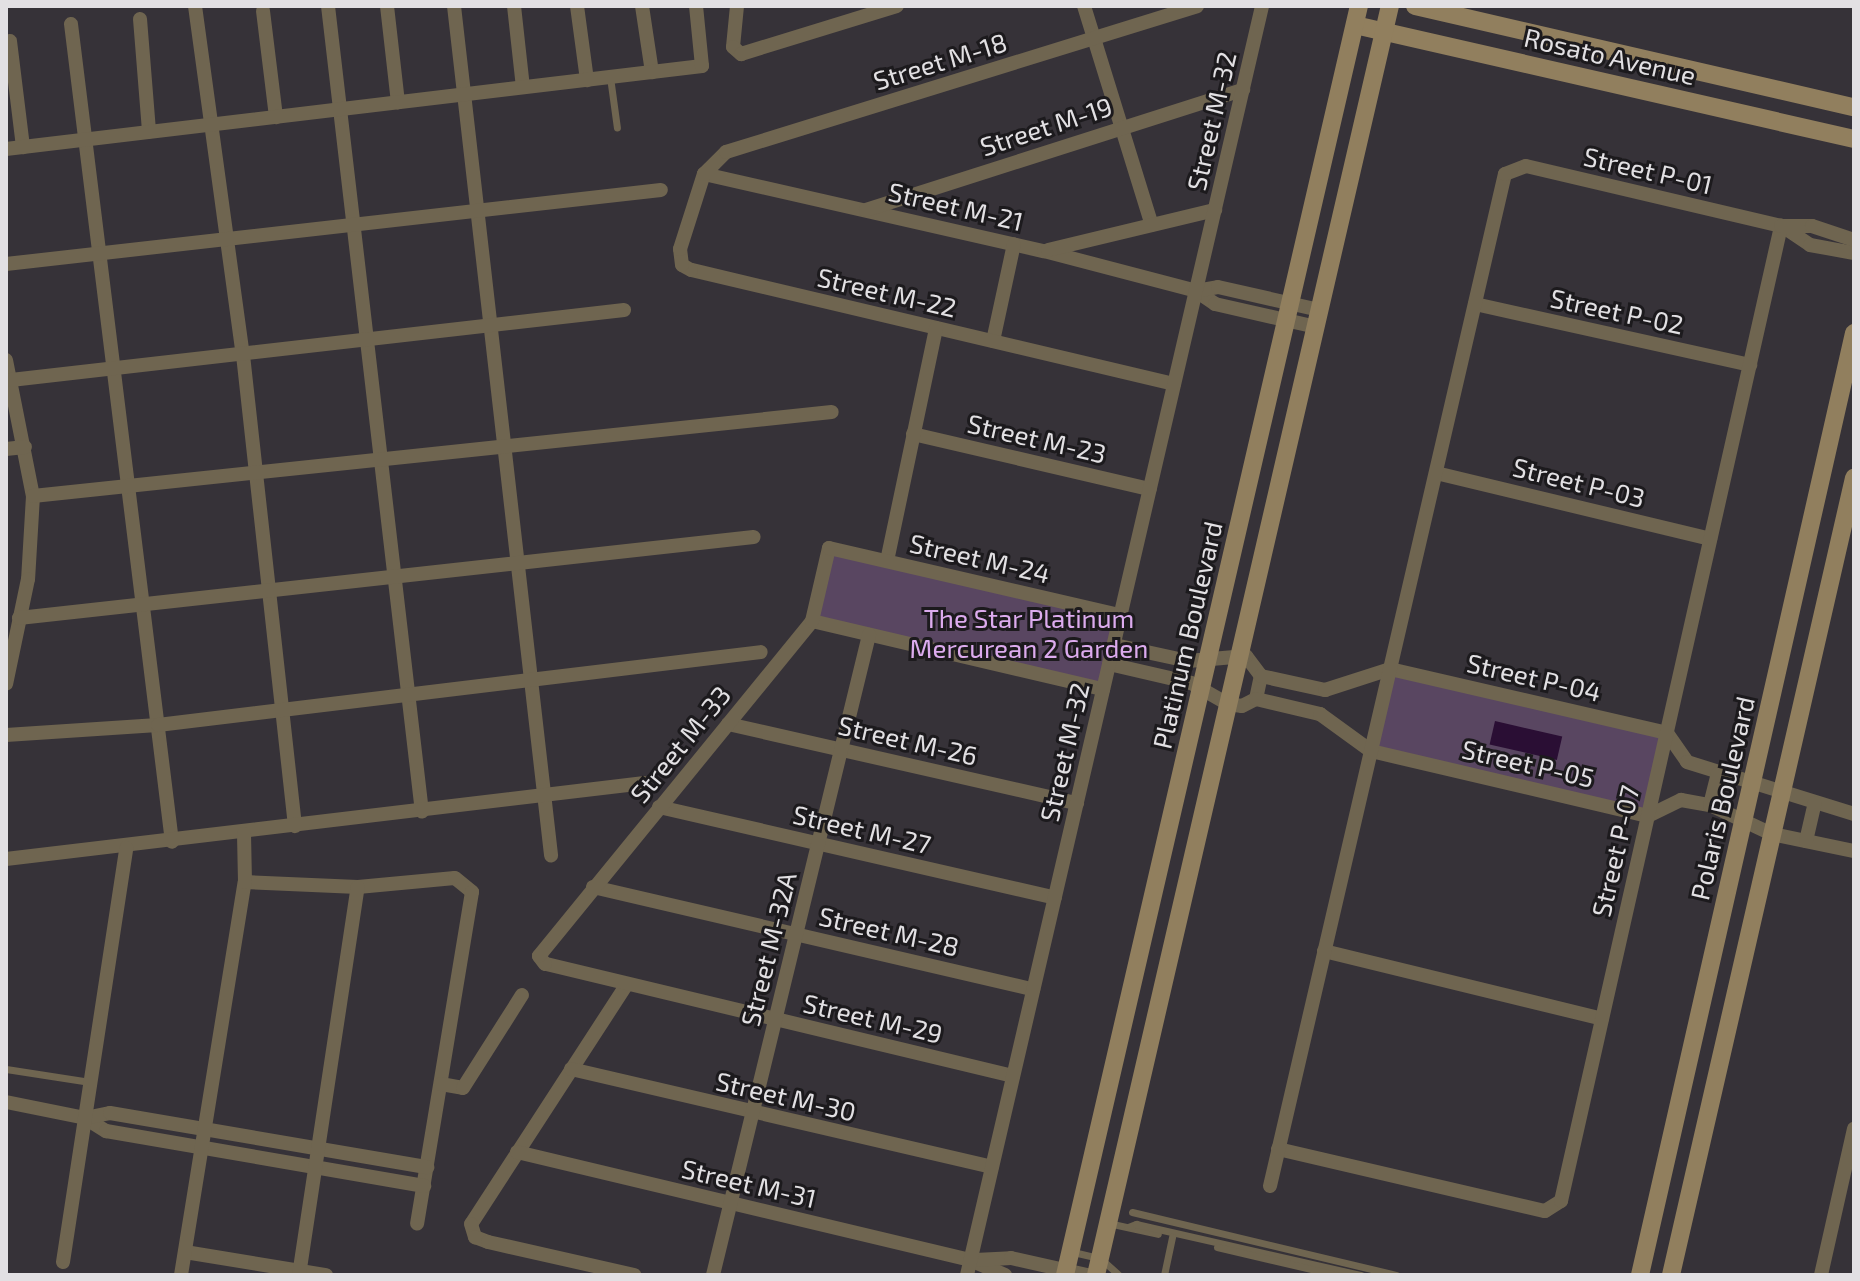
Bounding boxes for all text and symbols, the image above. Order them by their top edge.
street label: Rosato Avenue [1521,21,1699,91]
street label: Street M-18 [870,26,1010,96]
street label: Street M-32 [1180,49,1242,193]
street label: Street M-19 [976,90,1116,162]
street label: Street P-01 [1581,140,1715,200]
street label: Street M-21 [886,175,1026,237]
street label: Street M-22 [814,261,960,323]
street label: Street P-02 [1548,282,1686,340]
street label: Street M-23 [965,407,1109,469]
street label: Street P-03 [1510,451,1648,513]
street label: Platinum Boulevard [1146,518,1228,752]
street label: Street M-24 [907,527,1053,589]
park label: The Star Platinum Mercurean 2 Garden [910,602,1148,664]
street label: Street P-04 [1464,646,1604,708]
street label: Street M-33 [623,679,737,809]
street label: Street M-32 [1033,680,1095,824]
street label: Polaris Boulevard [1683,693,1761,903]
street label: Street M-26 [835,709,981,771]
street label: Street P-05 [1459,733,1597,793]
street label: Street P-07 [1585,782,1645,920]
street label: Street M-27 [790,798,934,860]
street label: Street M-32A [734,869,802,1029]
street label: Street M-28 [816,900,962,962]
street label: Street M-29 [800,987,946,1049]
street label: Street M-30 [713,1065,859,1127]
street label: Street M-31 [679,1152,819,1214]

